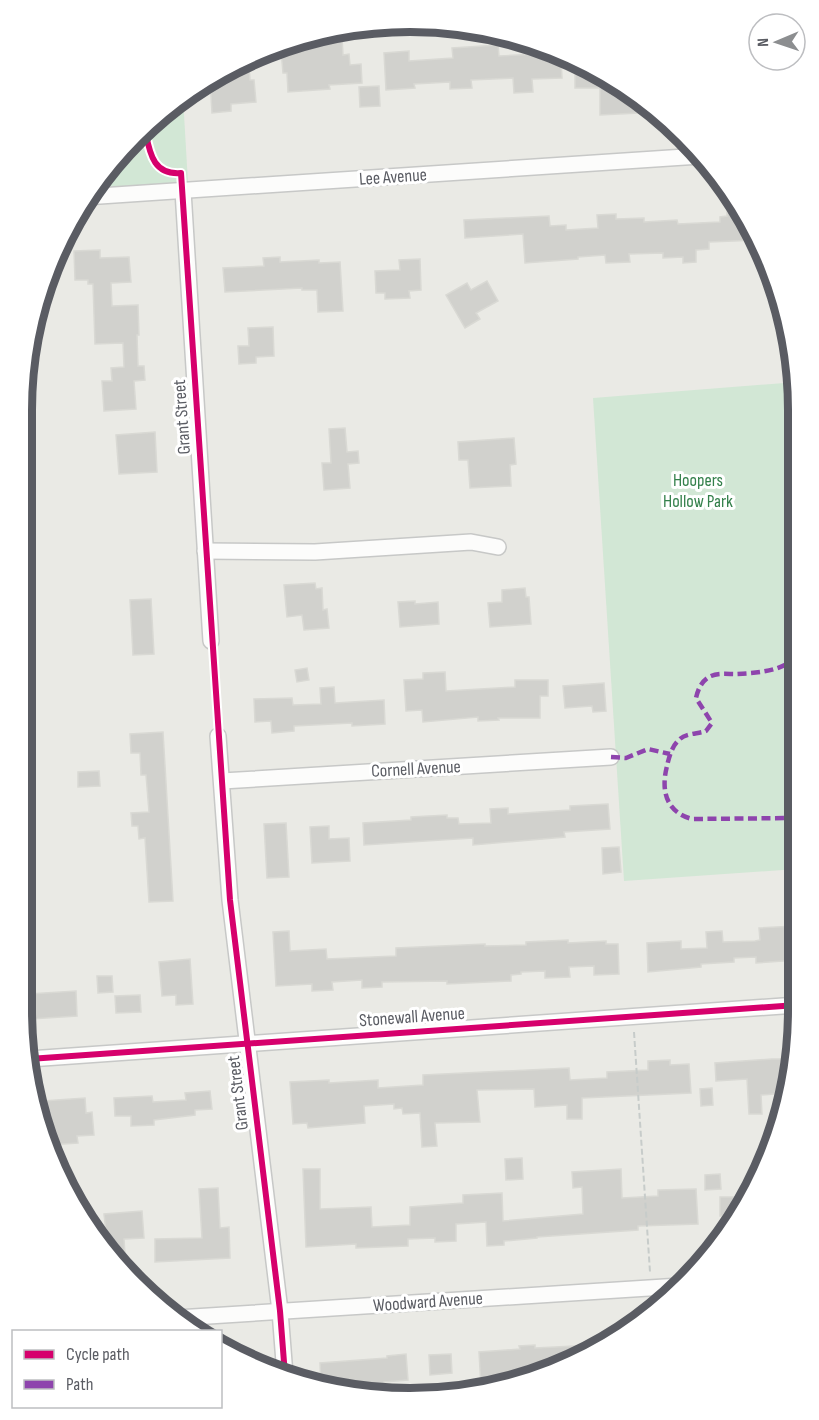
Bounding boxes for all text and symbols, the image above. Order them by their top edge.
north arrow [747,12,807,72]
text: N [754,38,773,47]
street label: Lee Avenue [358,164,428,190]
street label: Grant Street [169,378,195,455]
park label: Hoopers Hollow Park [663,470,733,512]
street label: Cornell Avenue [371,756,461,782]
street label: Stonewall Avenue [359,1003,465,1031]
street label: Grant Street [223,1054,253,1132]
street label: Woodward Avenue [372,1288,484,1316]
legend [12,1330,222,1408]
text: Cycle path [66,1344,130,1365]
text: Path [66,1374,94,1395]

